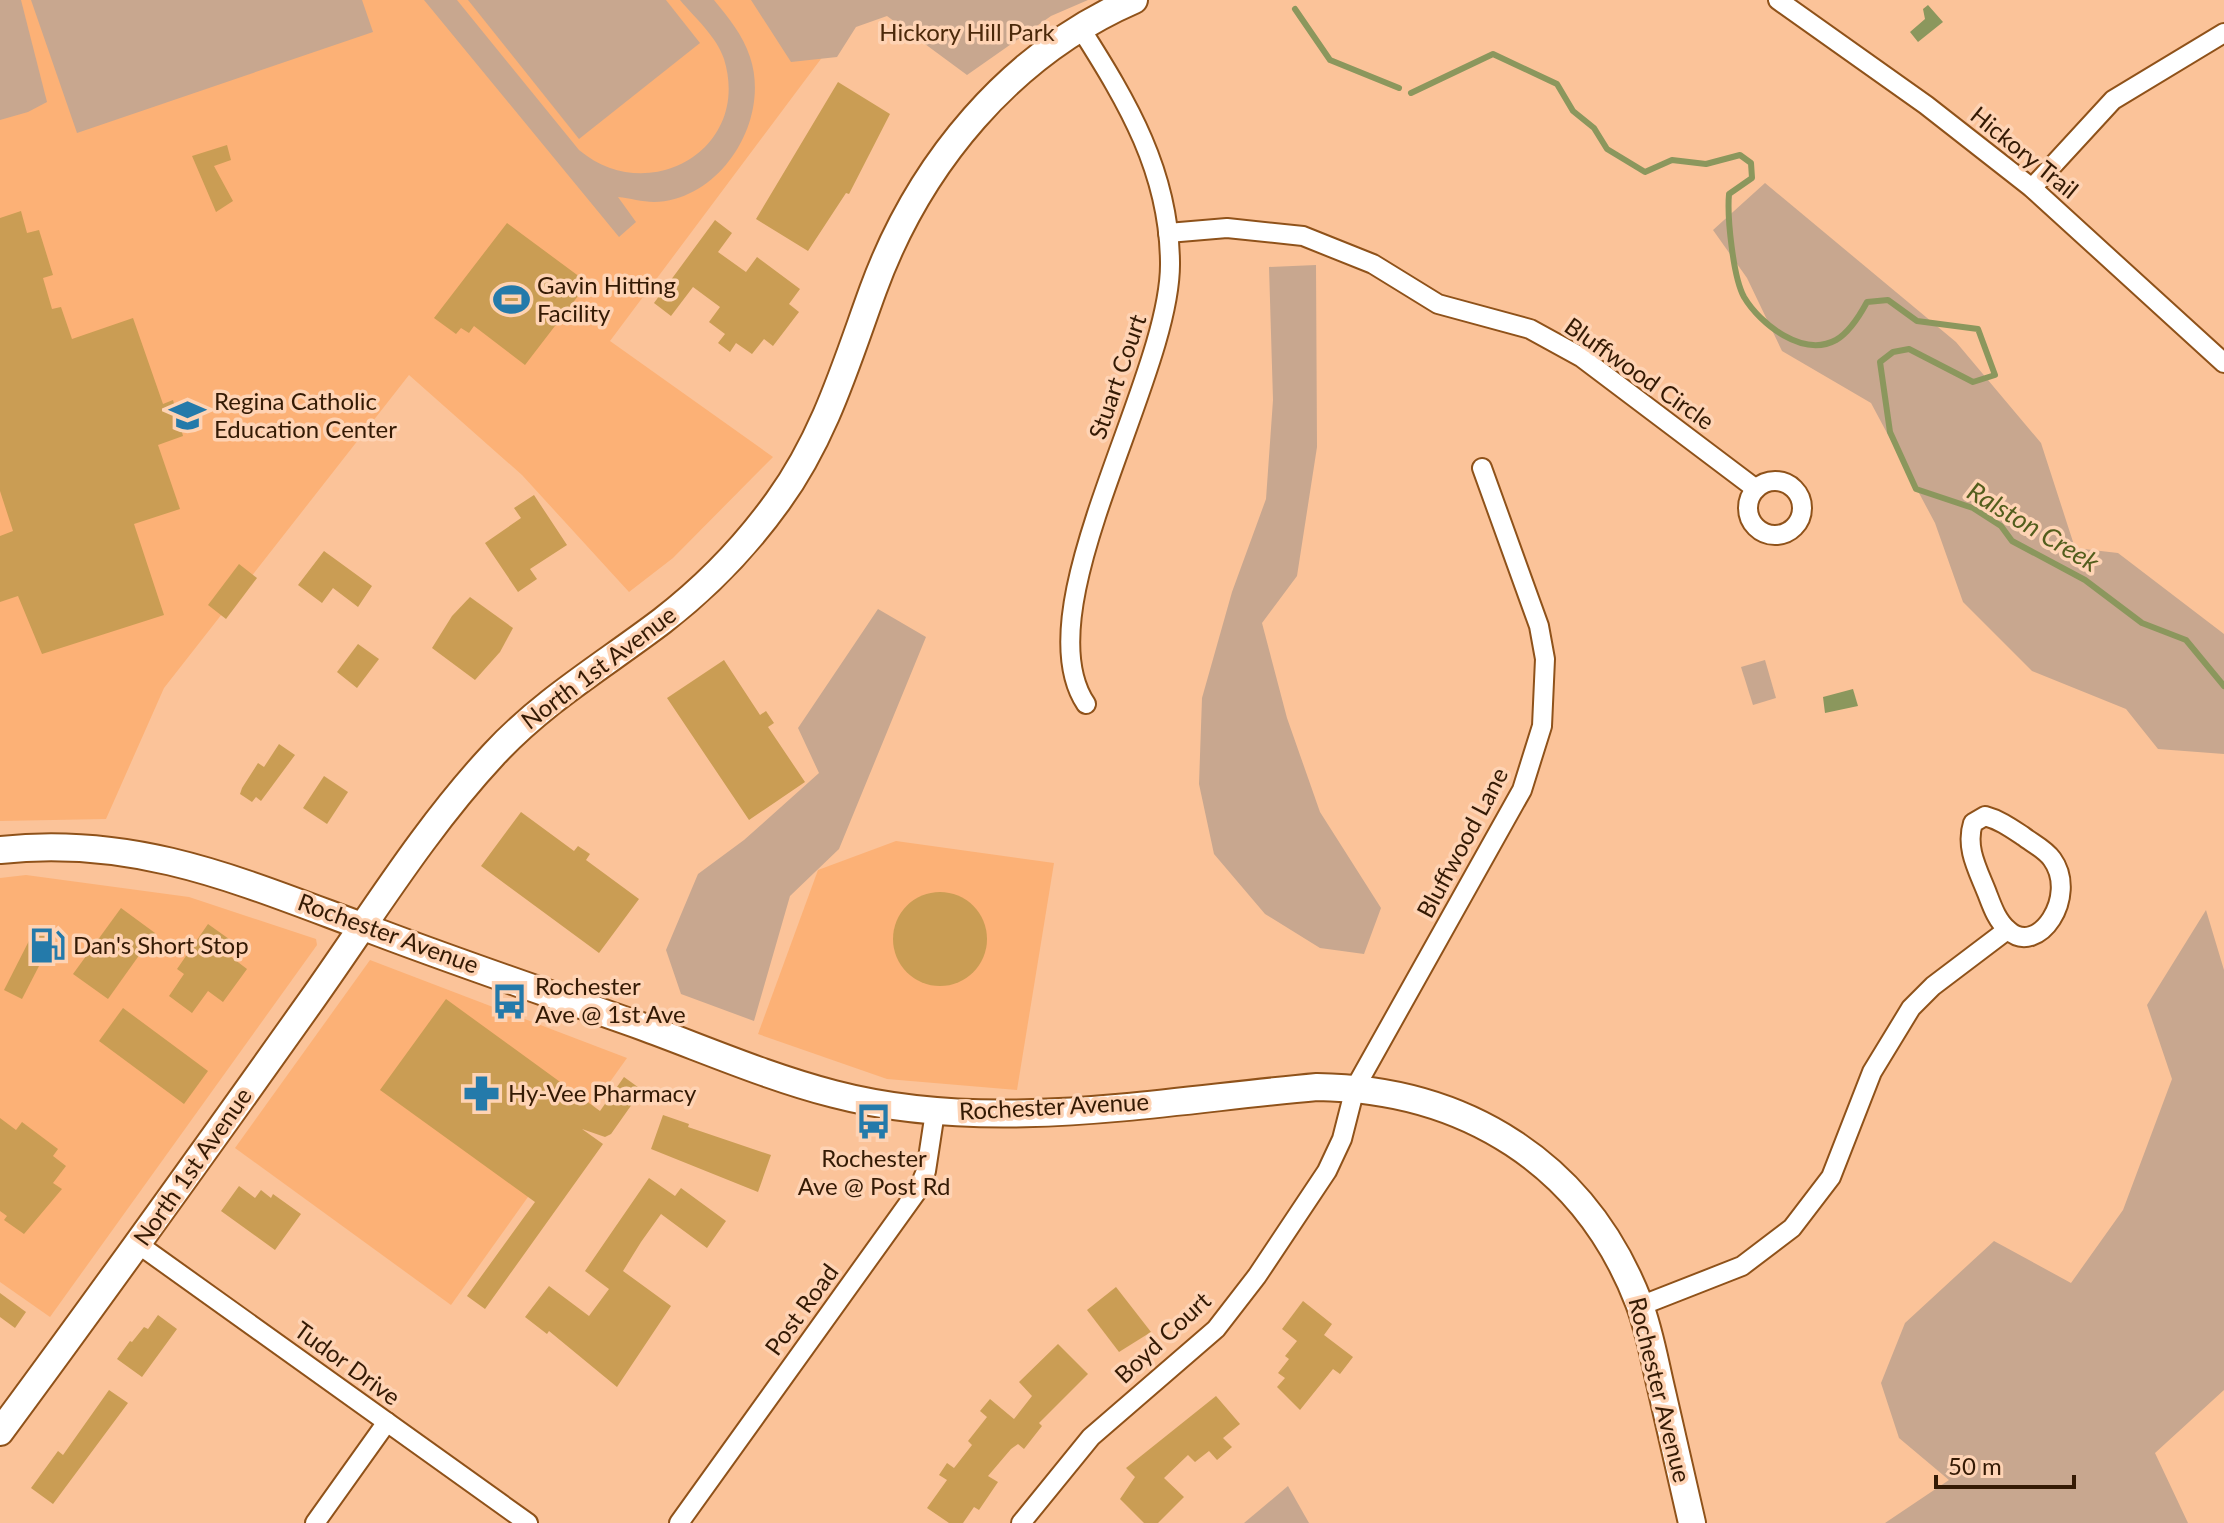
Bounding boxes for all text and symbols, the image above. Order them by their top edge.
park label: Hickory Hill Park [879,17,1056,46]
street label: Hickory Trail [1965,100,2085,204]
place label: Gavin Hitting Facility [537,270,676,327]
sports icon: Gavin Hitting Facility [492,281,530,319]
street label: Stuart Court [1082,310,1152,443]
street label: Bluffwood Circle [1560,311,1720,435]
place label: Regina Catholic Education Center [214,386,397,443]
school or university icon: Regina Catholic Education Center [169,397,207,435]
water label: Ralston Creek [1962,474,2106,578]
street label: North 1st Avenue [515,599,681,734]
street label: Bluffwood Lane [1410,762,1513,922]
street label: Rochester Avenue [294,886,483,979]
fuel station icon: Dan's Short Stop [28,927,66,965]
place label: Dan's Short Stop [73,930,249,959]
place label: Rochester Ave @ 1st Ave [535,971,686,1028]
bus stop icon: Rochester Ave @ 1st Ave [490,982,528,1020]
pharmacy icon: Hy-Vee Pharmacy [463,1075,501,1113]
place label: Hy-Vee Pharmacy [508,1078,697,1107]
street label: North 1st Avenue [127,1082,257,1251]
street label: Rochester Avenue [958,1086,1150,1125]
bus stop icon: Rochester Ave @ Post Rd [855,1103,893,1141]
place label: Rochester Ave @ Post Rd [798,1143,950,1200]
street label: Post Road [758,1258,844,1360]
street label: Boyd Court [1108,1285,1216,1389]
street label: Rochester Avenue [1623,1294,1698,1485]
street label: Tudor Drive [289,1315,406,1411]
scale bar [1936,1439,2074,1489]
text: 50 m [1948,1451,2002,1480]

